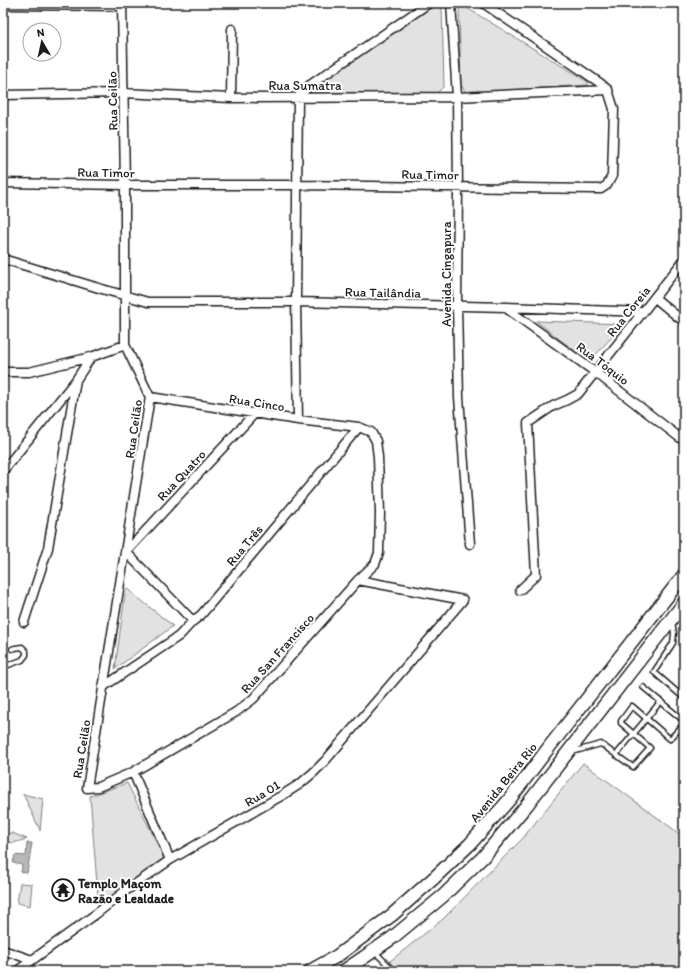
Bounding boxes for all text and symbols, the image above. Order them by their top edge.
north arrow [22,22,62,62]
text: N [36,26,45,40]
street label: Rua Ceilão [104,71,121,131]
street label: Rua Sumatra [268,78,342,93]
street label: Rua Timor [77,165,135,181]
street label: Rua Timor [401,167,459,183]
street label: Avenida Cingapura [439,221,454,327]
street label: Rua Coreia [603,283,653,340]
street label: Rua Tailândia [345,284,421,301]
street label: Rua Tóquio [573,339,632,388]
street label: Rua Cinco [228,391,286,414]
street label: Rua Ceilão [122,398,145,460]
street label: Rua Quatro [154,446,209,504]
street label: Rua Três [223,522,266,569]
street label: Rua San Francisco [238,610,317,696]
street label: Rua Ceilão [69,718,94,780]
street label: Avenida Beira Rio [467,739,540,825]
street label: Rua 01 [242,777,283,810]
place label: Templo Maçom Razão e Lealdade [77,876,174,906]
temple icon: Templo Maçom Razão e Lealdade [50,877,76,903]

